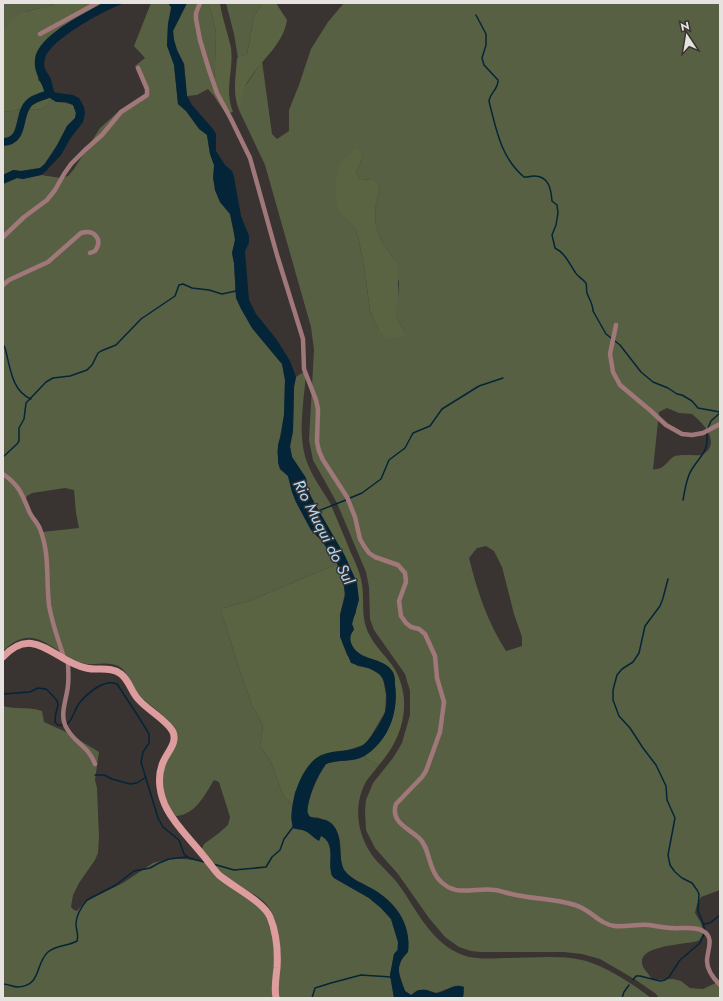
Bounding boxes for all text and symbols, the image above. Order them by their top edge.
north arrow [667,16,707,56]
text: N [679,17,691,35]
water label: Rio Muqui do Sul [288,476,361,590]

